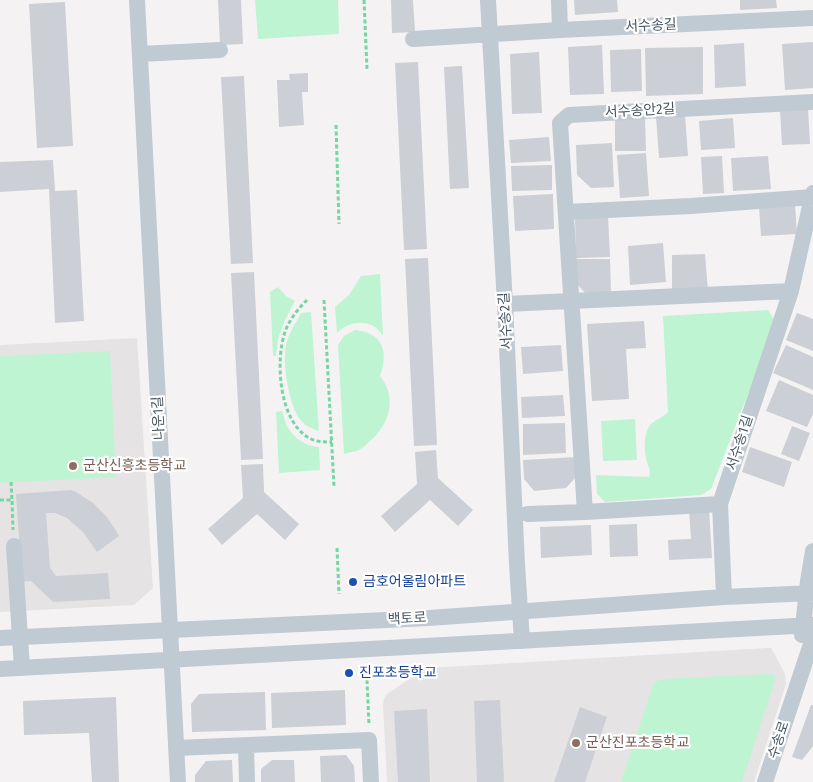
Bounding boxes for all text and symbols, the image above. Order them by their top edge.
street label: 서수송길 [625,16,677,36]
street label: 서수송안2길 [604,101,676,121]
street label: 서수송2길 [496,292,516,350]
street label: 나운1길 [149,396,169,440]
street label: 서수송1길 [723,413,757,473]
place label: 군산신흥초등학교 [83,458,186,474]
marker: 군산신흥초등학교 [67,460,79,472]
place label: 금호어울림아파트 [363,574,466,590]
marker: 금호어울림아파트 [347,576,359,588]
street label: 백토로 [387,610,427,628]
place label: 진포초등학교 [359,665,436,681]
marker: 진포초등학교 [343,667,355,679]
street label: 수송로 [765,719,793,761]
place label: 군산진포초등학교 [586,735,689,751]
marker: 군산진포초등학교 [570,737,582,749]

